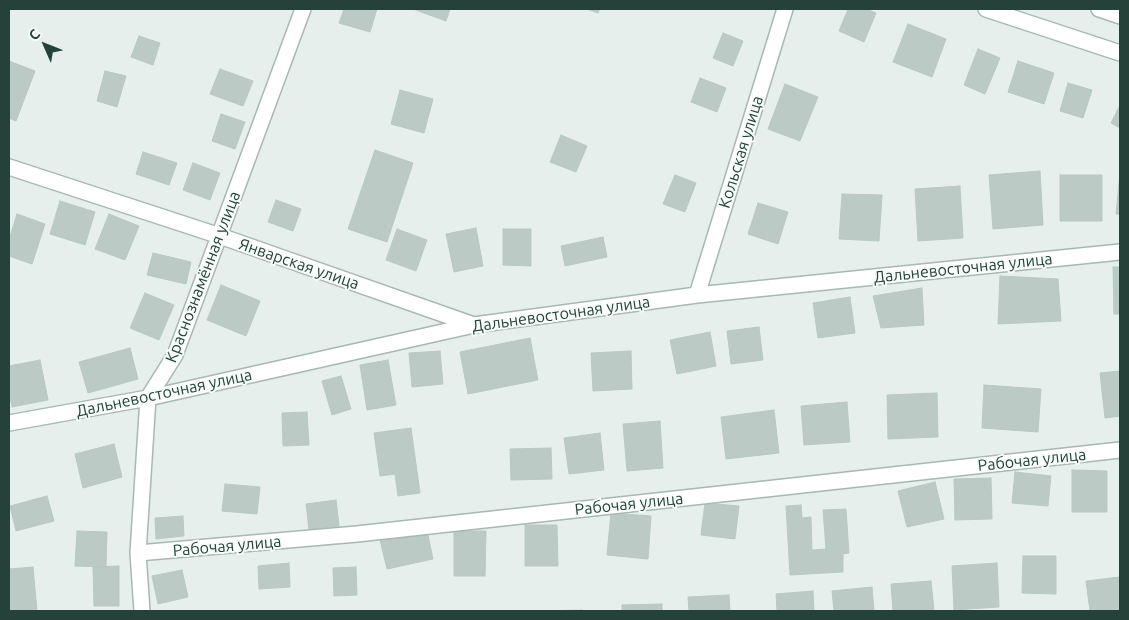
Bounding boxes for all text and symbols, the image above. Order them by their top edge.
north arrow [20,20,70,70]
text: С [25,26,43,43]
street label: Кольская улица [715,93,767,211]
street label: Краснознамённая улица [161,189,245,365]
street label: Январская улица [236,234,362,294]
street label: Дальневосточная улица [873,249,1053,287]
street label: Дальневосточная улица [471,292,651,336]
street label: Дальневосточная улица [74,365,254,421]
street label: Рабочая улица [977,445,1087,475]
street label: Рабочая улица [574,489,684,519]
street label: Рабочая улица [172,532,282,560]

